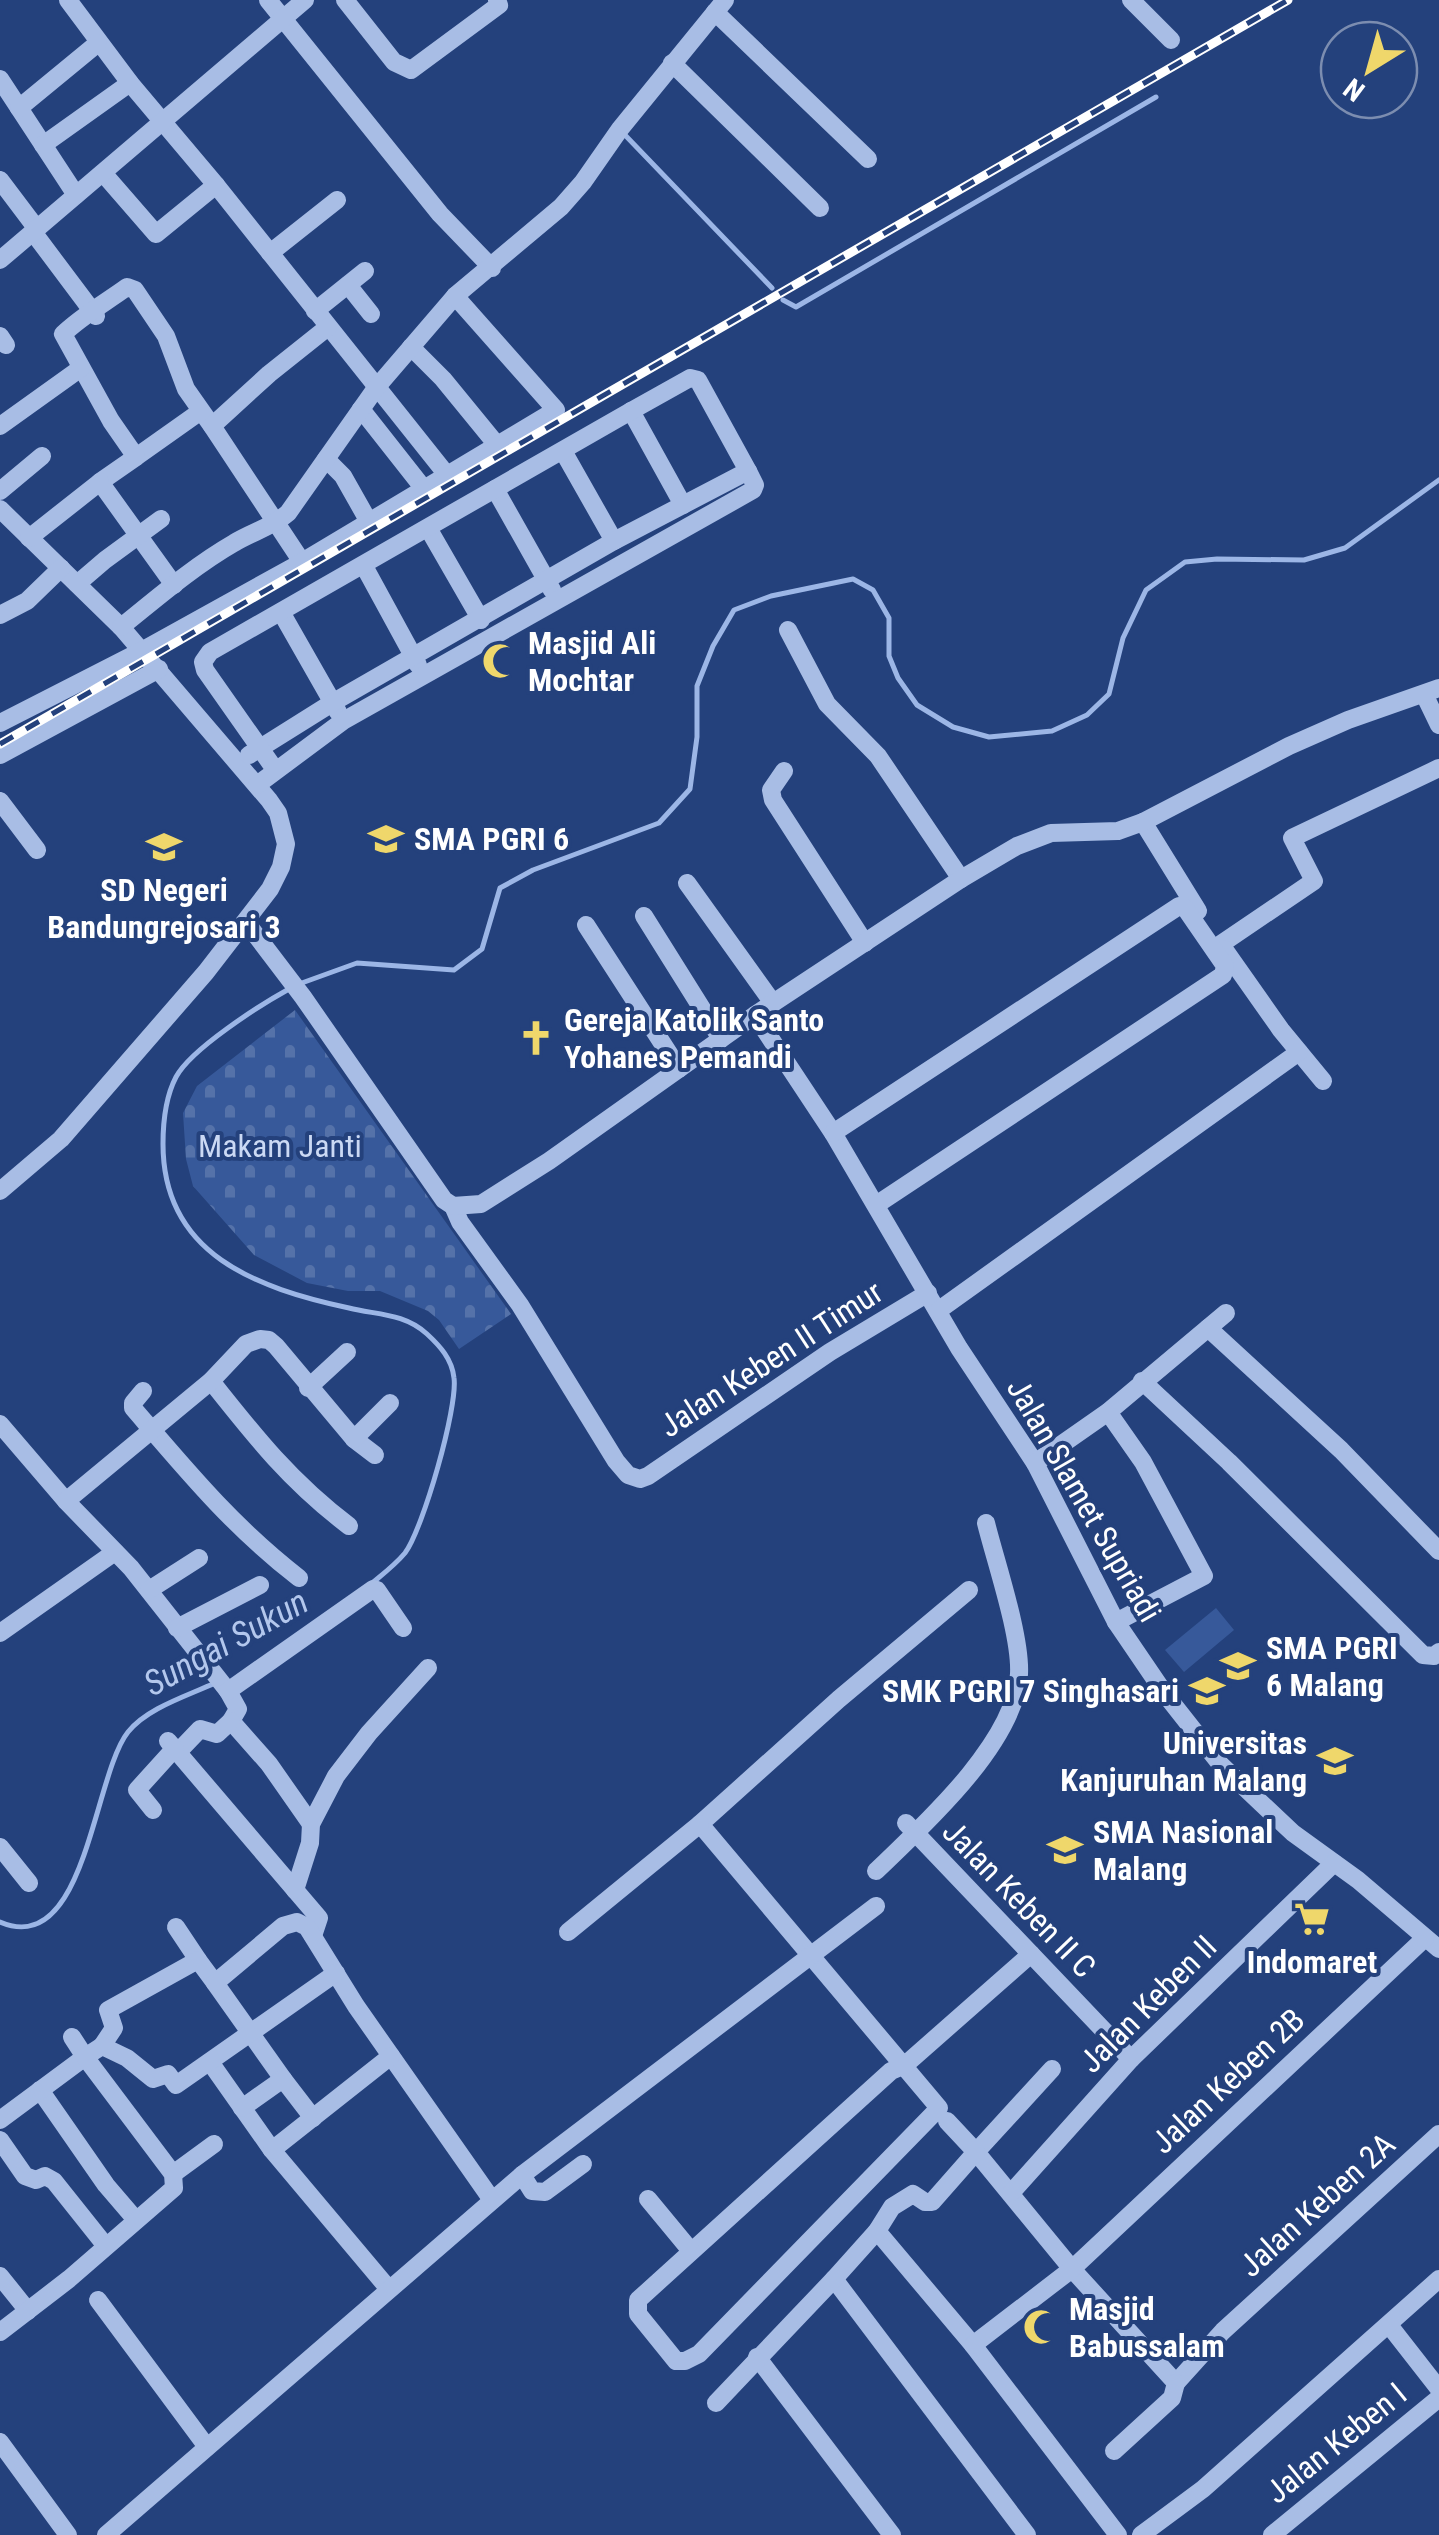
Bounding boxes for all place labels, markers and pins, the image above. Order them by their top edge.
place label: Masjid Ali Mochtar [528,624,656,699]
mosque icon: Masjid Ali Mochtar [481,642,519,680]
school or university icon: SMA PGRI 6 [367,820,405,858]
place label: SMA PGRI 6 [414,820,569,858]
school or university icon: SD Negeri Bandungrejosari 3 [145,828,183,866]
place label: SD Negeri Bandungrejosari 3 [47,871,281,946]
place label: Gereja Katolik Santo Yohanes Pemandi [564,1001,824,1076]
church icon: Gereja Katolik Santo Yohanes Pemandi [517,1019,555,1057]
place label: SMA PGRI 6 Malang [1266,1629,1398,1704]
school or university icon: SMA PGRI 6 Malang [1219,1647,1257,1685]
place label: SMK PGRI 7 Singhasari [882,1672,1179,1710]
school or university icon: SMK PGRI 7 Singhasari [1188,1672,1226,1710]
place label: Universitas Kanjuruhan Malang [1060,1724,1307,1799]
school or university icon: Universitas Kanjuruhan Malang [1316,1742,1354,1780]
place label: SMA Nasional Malang [1093,1813,1273,1888]
school or university icon: SMA Nasional Malang [1046,1831,1084,1869]
supermarket icon: Indomaret [1293,1900,1331,1938]
place label: Indomaret [1247,1943,1377,1981]
place label: Masjid Babussalam [1069,2290,1225,2365]
mosque icon: Masjid Babussalam [1022,2308,1060,2346]

